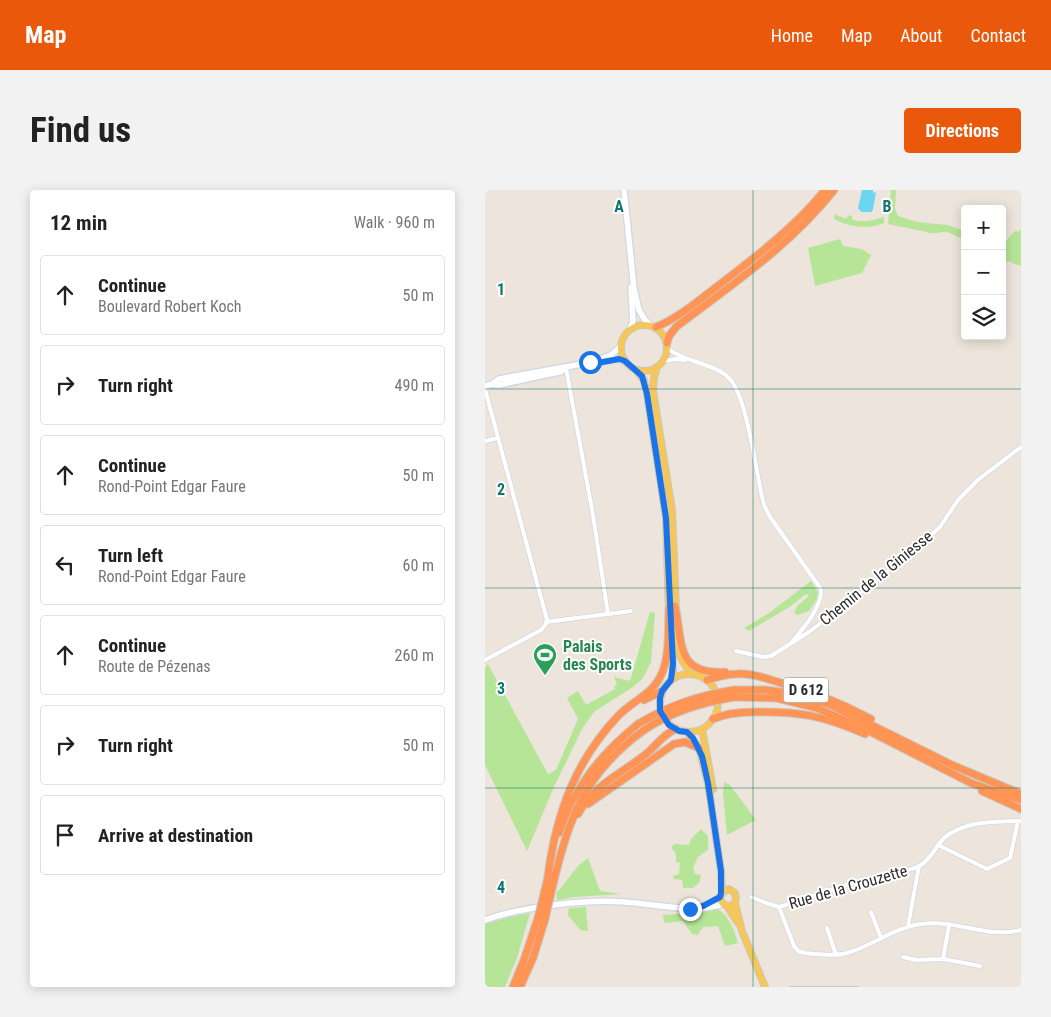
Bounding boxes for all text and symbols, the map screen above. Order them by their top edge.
text: Map [25,21,66,49]
text: Home [771,25,813,46]
text: Map [841,25,872,46]
text: About [900,25,942,46]
text: Contact [970,25,1026,46]
button: Directions [904,108,1021,153]
text: Find us [30,110,131,151]
text: A [614,197,624,216]
text: B [883,197,892,216]
map controls [961,205,1006,340]
button: + [961,205,1006,250]
text: 12 min [50,211,107,235]
text: Walk · 960 m [354,213,435,232]
button: − [961,250,1006,295]
text: Continue [98,274,166,297]
text: 1 [497,280,505,299]
icon: ahead [51,281,79,309]
text: 50 m [402,286,434,305]
button: layers [961,295,1006,340]
text: Boulevard Robert Koch [98,297,242,316]
route start [579,351,602,374]
icon: right [51,371,79,399]
text: Turn right [98,374,173,397]
text: 490 m [395,376,434,395]
text: Continue [98,454,166,477]
icon: ahead [51,461,79,489]
text: 50 m [402,466,434,485]
text: Rond-Point Edgar Faure [98,477,246,496]
text: 2 [497,480,505,499]
street label: Chemin de la Giniesse [816,527,936,629]
text: Turn left [98,544,163,567]
icon: left [51,551,79,579]
text: 60 m [402,556,434,575]
text: Rond-Point Edgar Faure [98,567,246,586]
text: Continue [98,634,166,657]
place label: Palais des Sports [563,637,632,674]
icon: ahead [51,641,79,669]
sports icon: Palais des Sports [532,642,558,676]
text: 260 m [395,646,434,665]
text: Route de Pézenas [98,657,211,676]
road number: D 612 [783,678,829,702]
text: 3 [497,679,505,698]
icon: right [51,731,79,759]
text: Turn right [98,734,173,757]
text: 50 m [402,736,434,755]
icon: arrive [51,821,79,849]
text: Arrive at destination [98,824,253,847]
street label: Rue de la Crouzette [787,861,909,913]
text: 4 [497,878,505,897]
route end [679,898,702,921]

